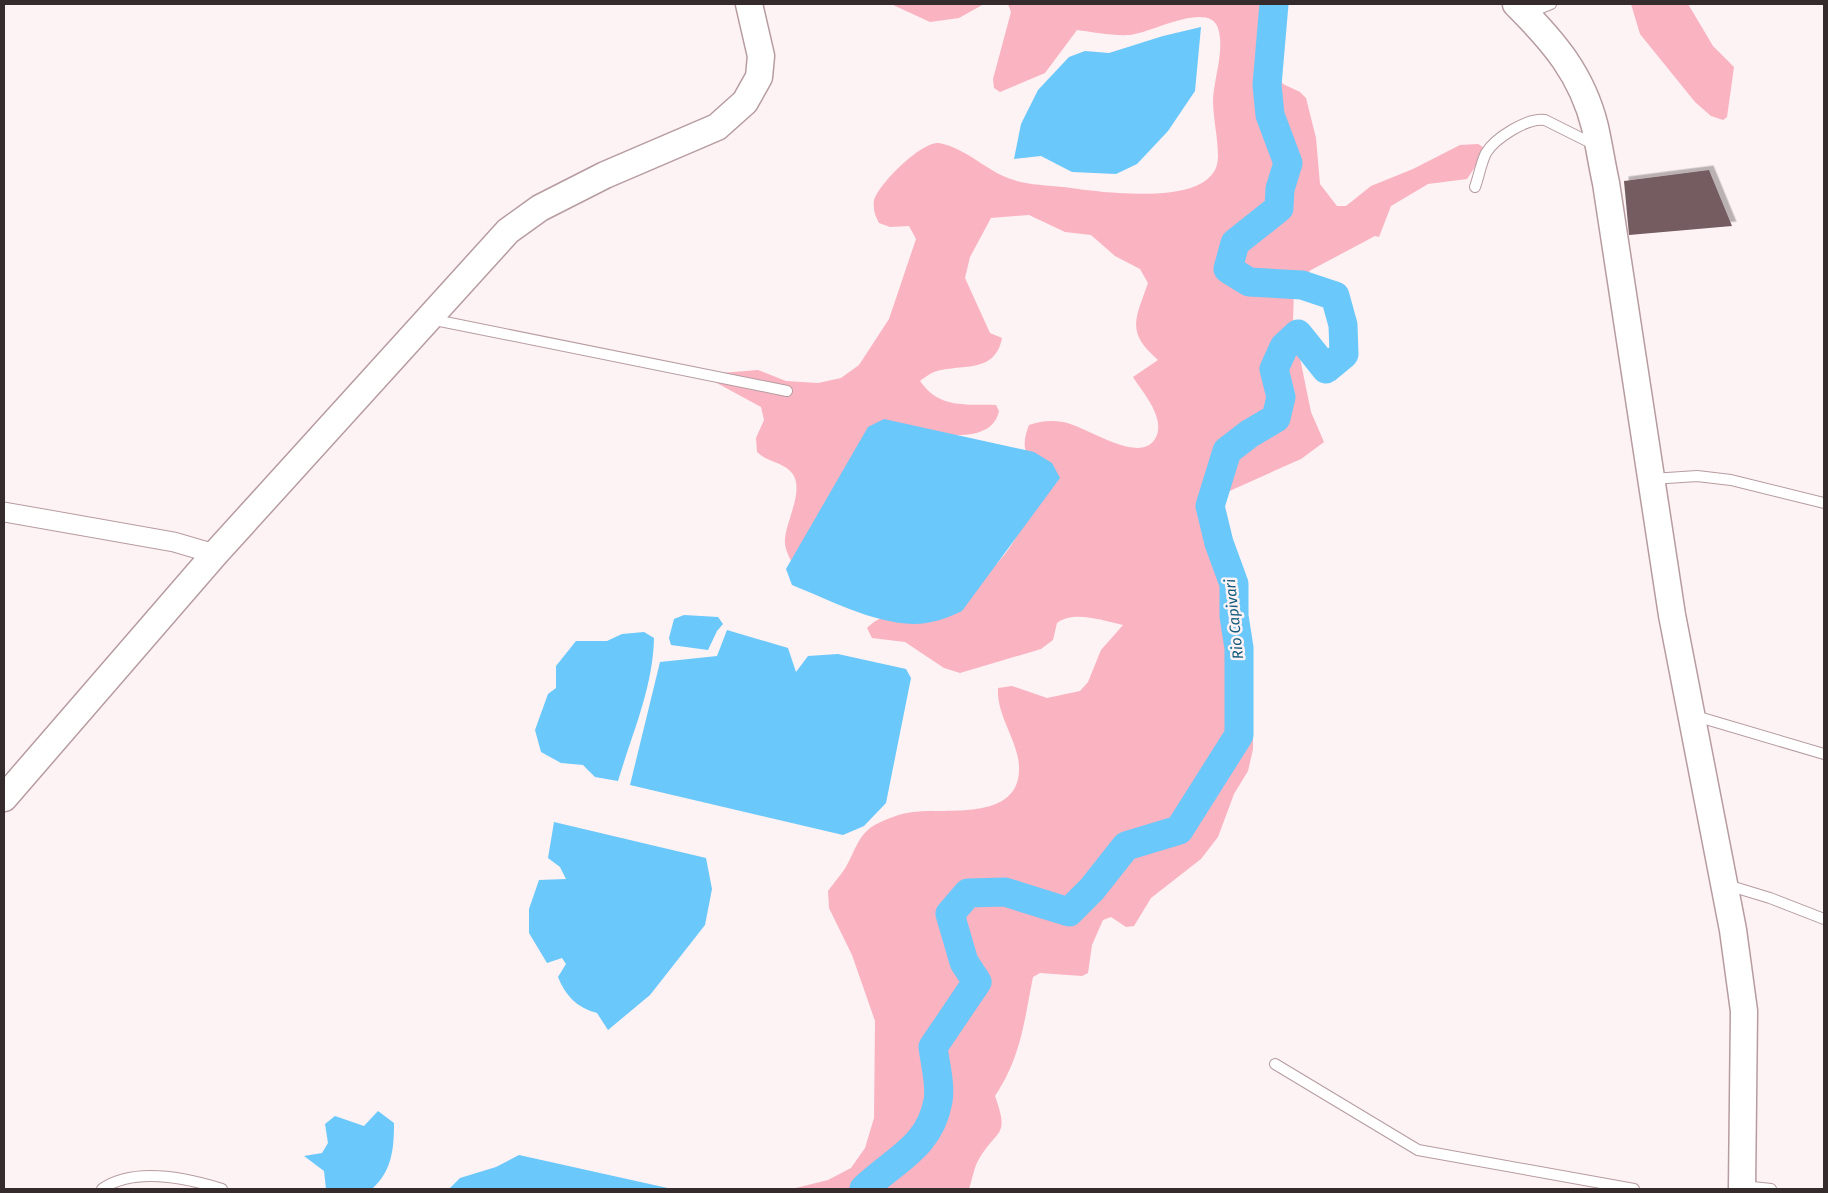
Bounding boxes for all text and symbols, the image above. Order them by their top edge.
water label: Rio Capivari [1221,578,1247,660]

